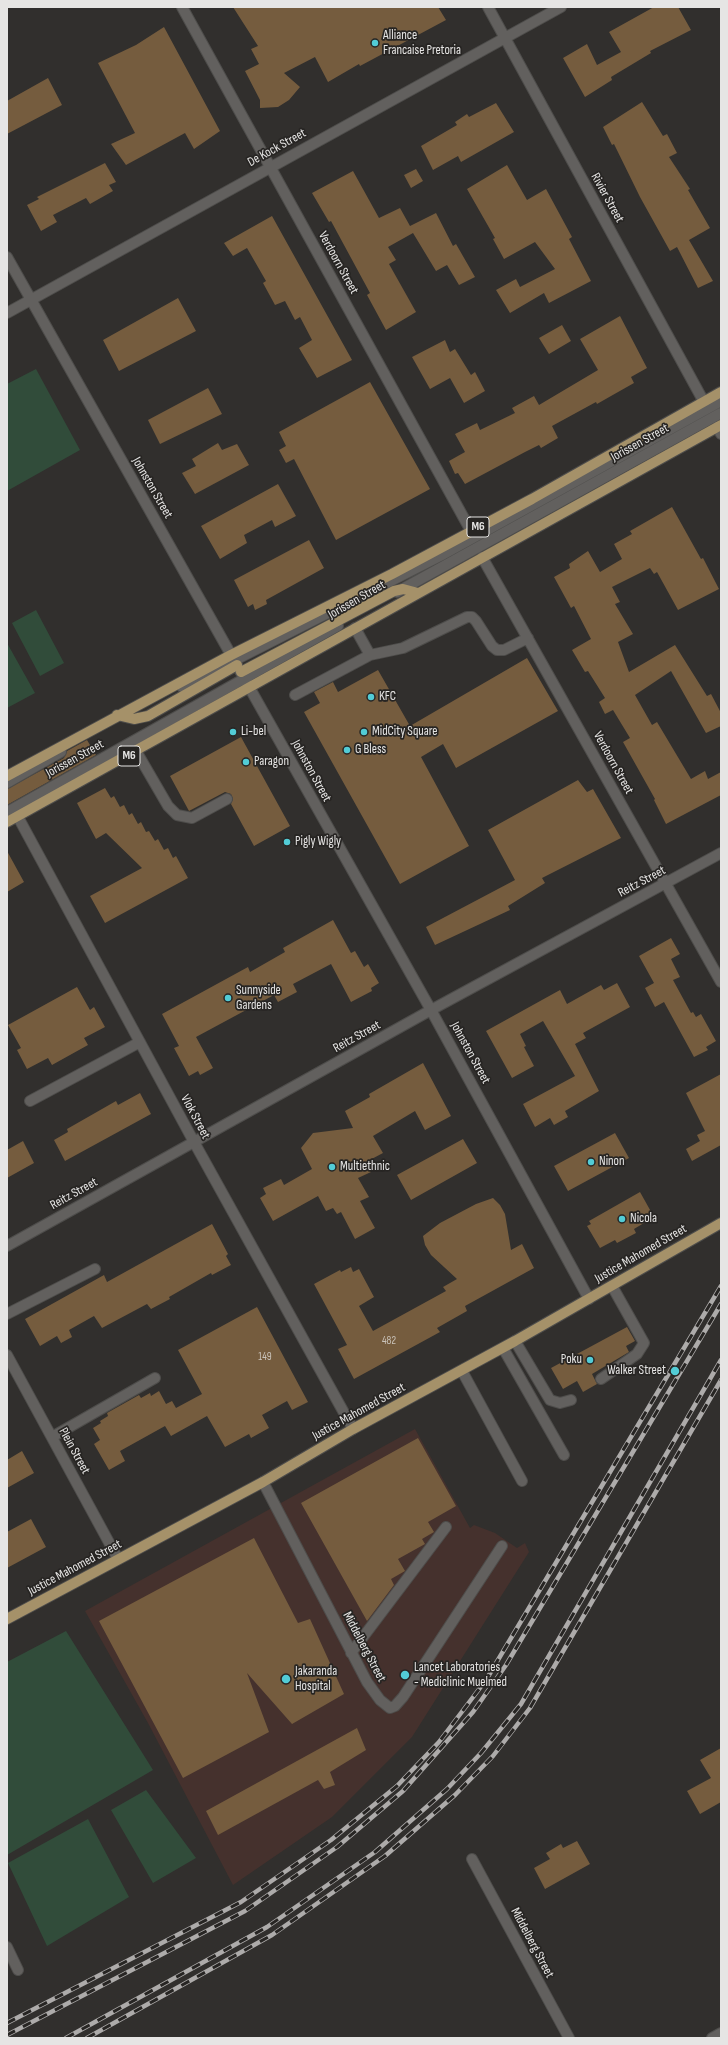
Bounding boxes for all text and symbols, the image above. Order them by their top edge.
place label: Alliance Francaise Pretoria [383,28,461,59]
marker: Alliance Francaise Pretoria [370,38,380,48]
street label: De Kock Street [245,126,309,170]
street label: Rivier Street [587,170,627,226]
street label: Verdoorn Street [314,229,362,297]
street label: Jorissen Street [608,421,672,465]
street label: Johnston Street [128,455,176,521]
road number: M6 [467,517,489,537]
street label: Jorissen Street [326,577,388,623]
place label: KFC [379,689,396,705]
marker: KFC [366,692,376,702]
place label: Li-bel [241,724,266,740]
place label: MidCity Square [372,724,438,740]
marker: Li-bel [228,727,238,737]
marker: MidCity Square [359,727,369,737]
street label: Verdoorn Street [589,729,637,797]
street label: Jorissen Street [43,737,107,781]
street label: Johnston Street [288,737,334,805]
place label: G Bless [355,742,386,758]
marker: G Bless [342,745,352,755]
road number: M6 [118,746,140,766]
place label: Paragon [254,754,289,770]
marker: Paragon [241,757,251,767]
place label: Pigly Wigly [295,834,341,850]
marker: Pigly Wigly [282,837,292,847]
street label: Reitz Street [616,863,668,901]
place label: Sunnyside Gardens [236,983,281,1014]
marker: Sunnyside Gardens [223,993,233,1003]
street label: Reitz Street [331,1018,383,1056]
street label: Johnston Street [447,1019,493,1087]
street label: Vlok Street [177,1092,213,1142]
place label: Ninon [599,1154,625,1170]
marker: Ninon [586,1157,596,1167]
place label: Multiethnic [340,1159,390,1175]
marker: Multiethnic [327,1162,337,1172]
street label: Reitz Street [48,1175,100,1213]
place label: Nicola [630,1211,657,1227]
marker: Nicola [617,1214,627,1224]
street label: Justice Mahomed Street [592,1221,690,1287]
house number: 482 [382,1334,396,1348]
house number: 149 [258,1350,272,1364]
place label: Poku [561,1352,582,1368]
marker: Poku [585,1355,595,1365]
place label: Walker Street [607,1363,666,1379]
marker: Walker Street [669,1365,681,1377]
street label: Justice Mahomed Street [310,1380,408,1444]
street label: Plein Street [55,1425,93,1477]
street label: Justice Mahomed Street [26,1537,124,1599]
street label: Middelberg Street [339,1609,389,1685]
place label: Lancet Laboratories - Mediclinic Muelmed [414,1660,507,1691]
place label: Jakaranda Hospital [295,1664,337,1695]
marker: Lancet Laboratories - Mediclinic Muelmed [399,1669,411,1681]
marker: Jakaranda Hospital [280,1673,292,1685]
street label: Middelberg Street [507,1905,557,1981]

